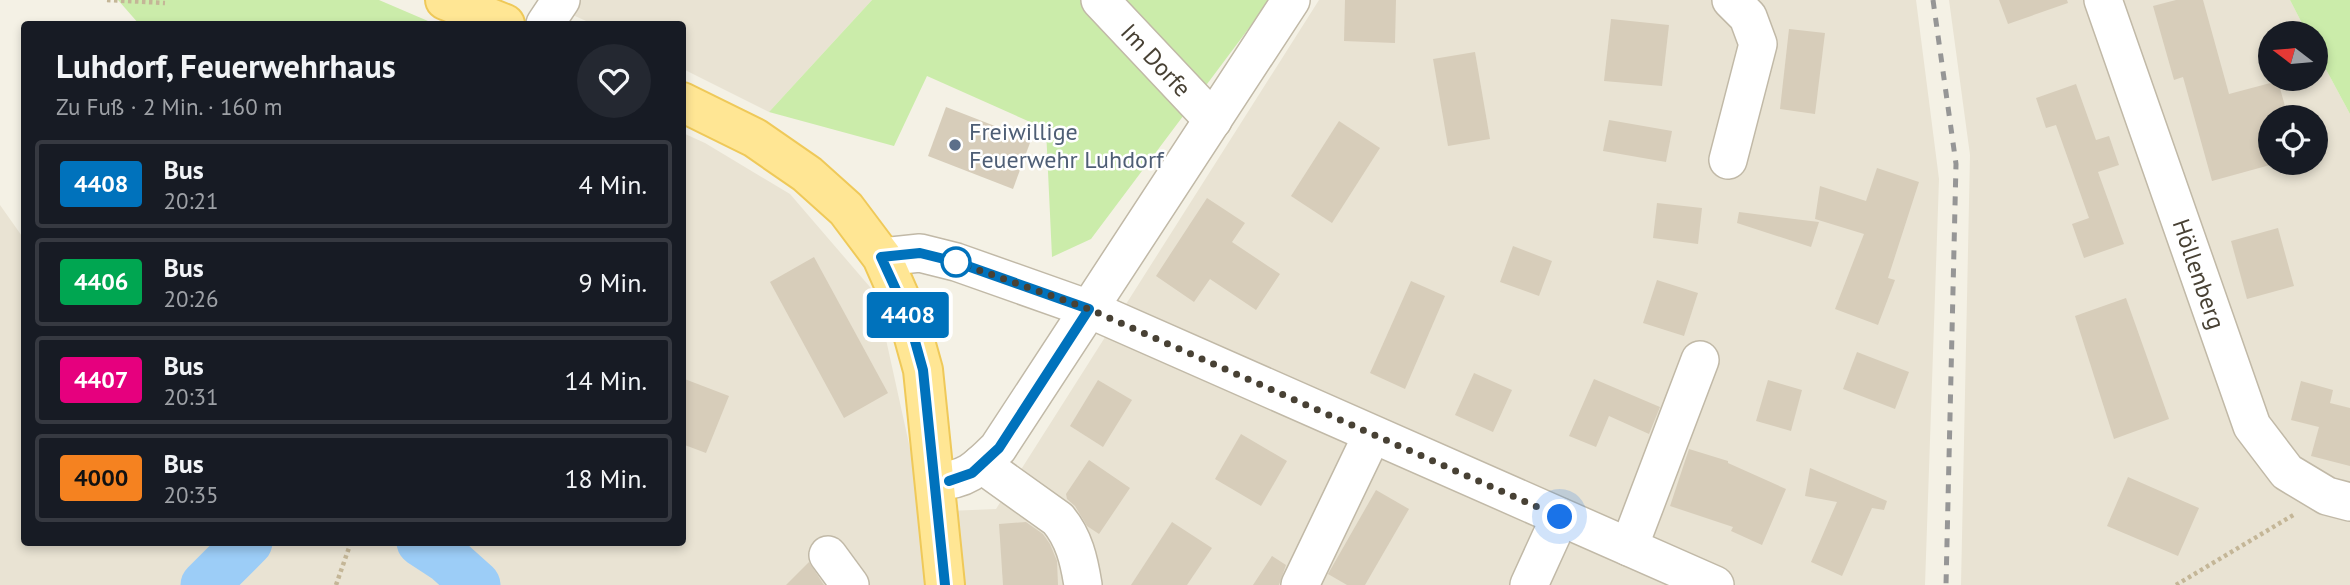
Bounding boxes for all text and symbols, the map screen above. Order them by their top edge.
street label: Im Dorfe [1114,17,1198,103]
north arrow [2258,21,2328,91]
map controls [2258,21,2328,175]
text: Luhdorf, Feuerwehrhaus [56,44,396,87]
button: heart [577,44,651,118]
text: Zu Fuß · 2 Min. · 160 m [56,92,282,121]
button: locate [2258,105,2328,175]
place label: Freiwillige Feuerwehr Luhdorf [969,116,1165,175]
marker: Freiwillige Feuerwehr Luhdorf [947,137,963,153]
text: Bus [163,153,204,186]
text: 4408 [74,168,128,199]
text: 4 Min. [579,168,647,201]
text: 20:21 [163,186,219,215]
street label: Höllenberg [2166,215,2232,333]
unlabelled marker [941,247,971,277]
text: Bus [163,251,204,284]
text: 4406 [74,266,128,297]
text: 9 Min. [579,266,647,299]
text: 20:26 [163,284,219,313]
line badge: 4408 [859,292,957,338]
text: 4408 [881,299,935,330]
text: Bus [163,349,204,382]
text: 4407 [74,364,128,395]
text: 14 Min. [564,364,647,397]
text: 20:31 [163,382,219,411]
text: Bus [163,447,204,480]
text: 4000 [74,462,128,493]
text: 18 Min. [564,462,647,495]
text: 20:35 [163,480,219,509]
your location [1542,499,1577,534]

